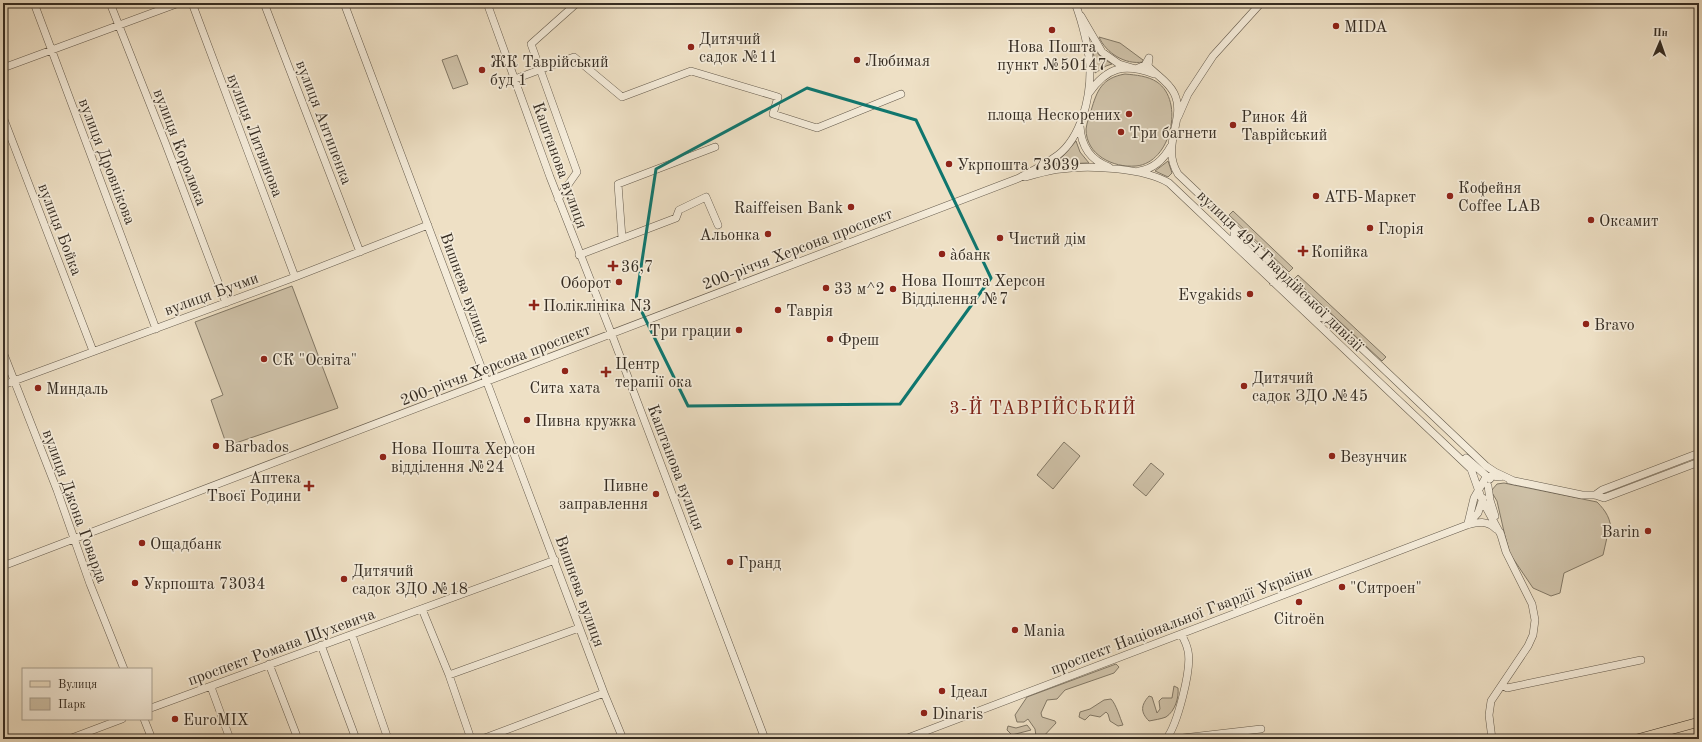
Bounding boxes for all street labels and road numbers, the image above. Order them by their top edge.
street label: вулиця Антипенка [292,58,354,187]
street label: вулиця Литвинова [223,72,285,200]
street label: вулиця Королюка [149,87,209,209]
street label: вулиця Дровнікова [75,96,138,227]
street label: Каштанова вулиця [529,100,589,231]
street label: вулиця Бойка [34,181,84,278]
street label: вулиця 49-ї Гвардійської дивізії [1193,188,1366,355]
street label: 200-річчя Херсона проспект [700,206,895,294]
street label: Вишнева вулиця [437,231,492,346]
street label: вулиця Бучми [162,270,261,319]
street label: 200-річчя Херсона проспект [398,322,593,410]
street label: Каштанова вулиця [644,403,706,533]
street label: вулиця Джона Говарда [39,428,109,586]
street label: Вишнева вулиця [552,534,607,649]
street label: проспект Національної Гвардії України [1049,563,1315,678]
street label: проспект Романа Шухевича [186,606,378,689]

